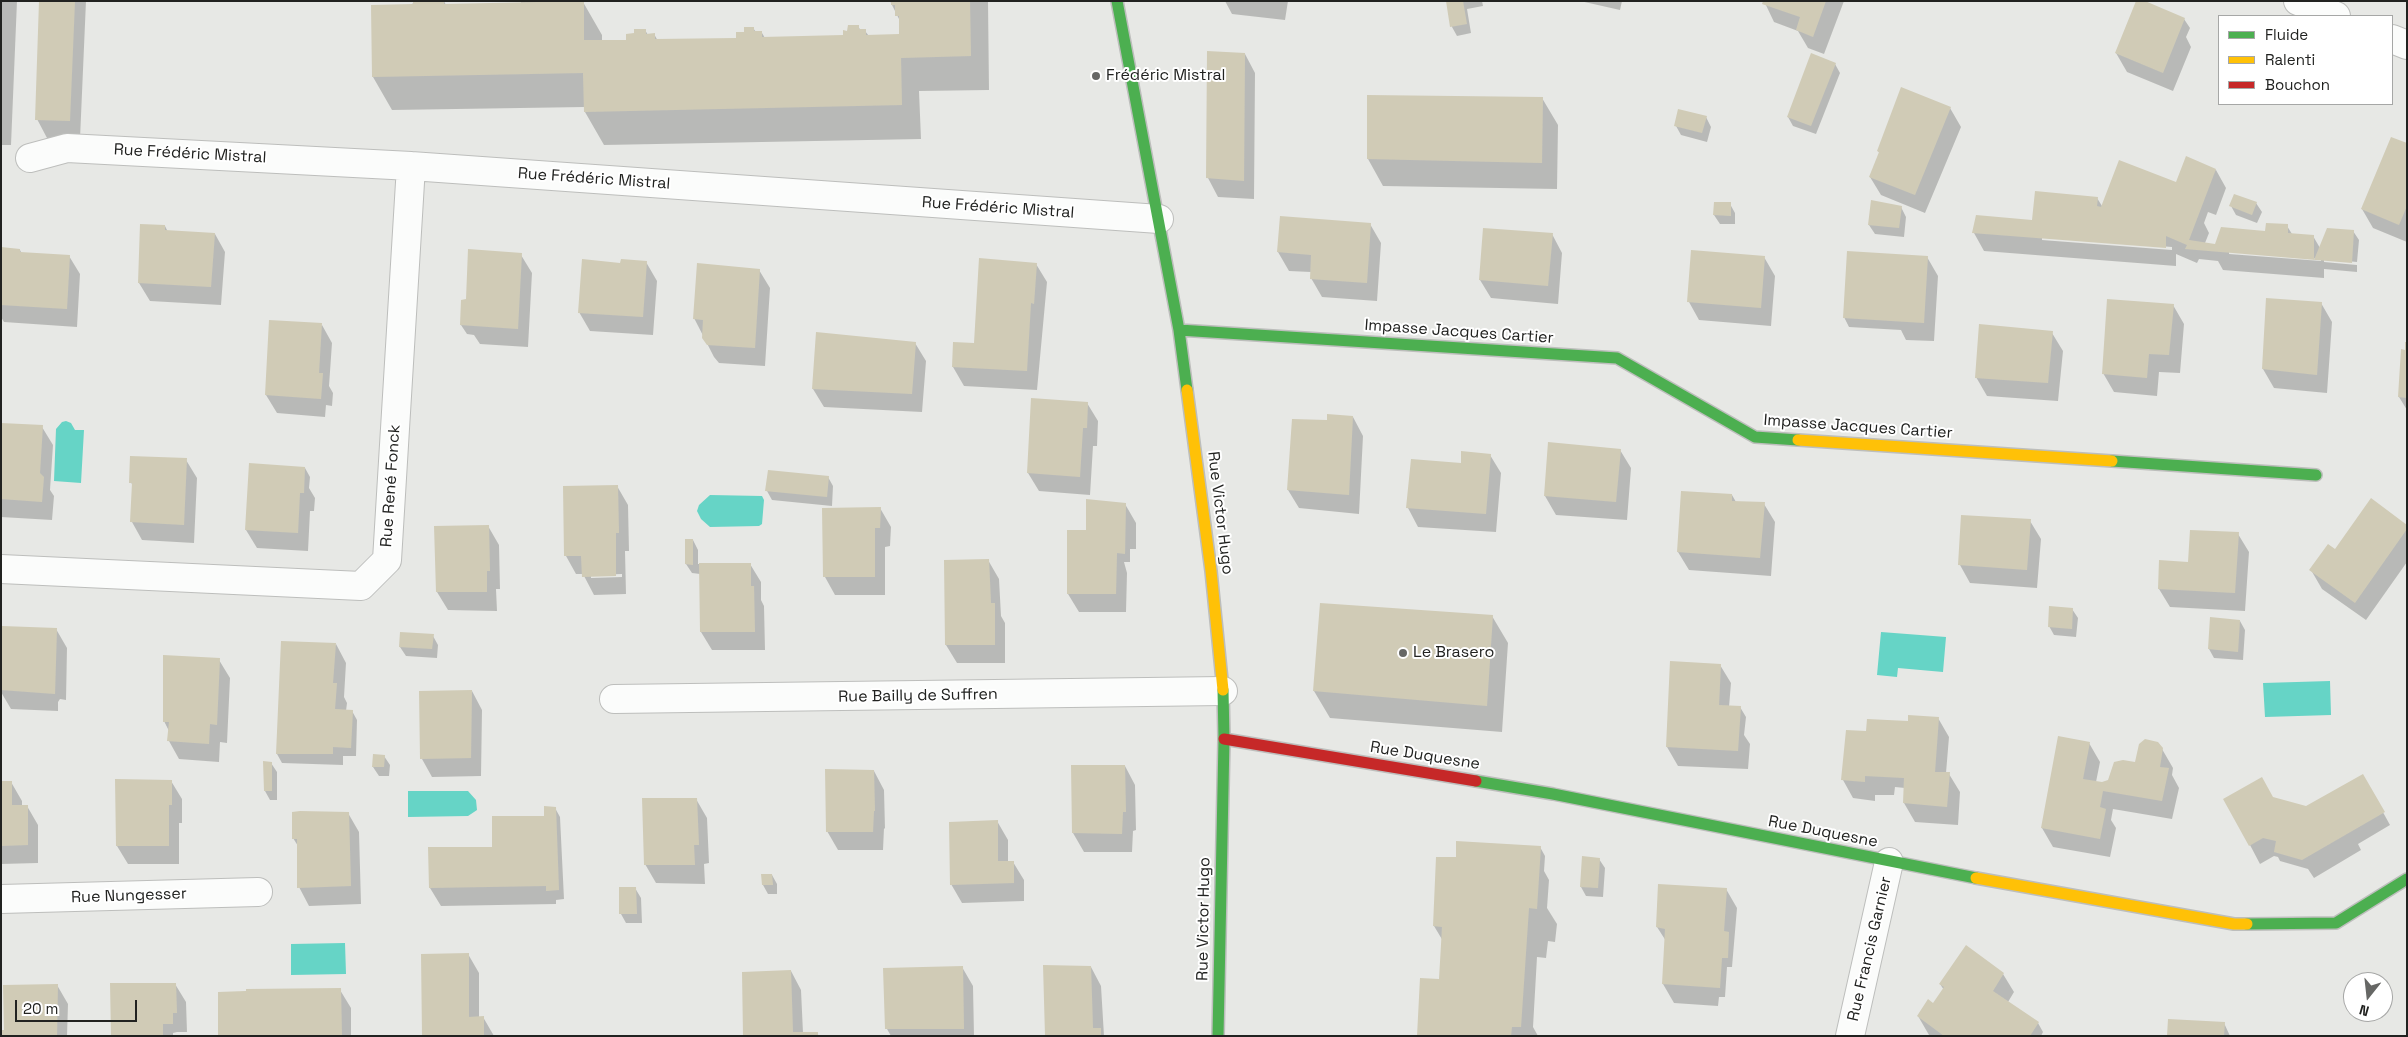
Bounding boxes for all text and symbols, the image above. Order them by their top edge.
legend [2218,15,2393,105]
text: Fluide [2265,25,2308,44]
text: Ralenti [2265,50,2315,69]
place label: Frédéric Mistral [1106,66,1226,86]
marker: Frédéric Mistral [1090,70,1102,82]
text: Bouchon [2265,75,2330,94]
street label: Rue Frédéric Mistral [113,140,267,168]
street label: Rue Frédéric Mistral [517,164,671,194]
street label: Rue Frédéric Mistral [921,193,1075,223]
street label: Impasse Jacques Cartier [1364,316,1554,348]
street label: Impasse Jacques Cartier [1763,411,1953,443]
street label: Rue René Fonck [377,424,405,548]
street label: Rue Victor Hugo [1203,450,1237,576]
place label: Le Brasero [1413,643,1494,663]
marker: Le Brasero [1397,647,1409,659]
street label: Rue Bailly de Suffren [838,685,998,707]
street label: Rue Duquesne [1369,738,1481,774]
street label: Rue Duquesne [1767,812,1879,852]
street label: Rue Victor Hugo [1193,857,1215,981]
street label: Rue Francis Garnier [1844,875,1896,1023]
street label: Rue Nungesser [71,884,187,908]
north arrow [2343,972,2393,1022]
scale bar [18,990,140,1022]
text: 20 m [23,999,58,1018]
text: N [2357,1001,2371,1020]

